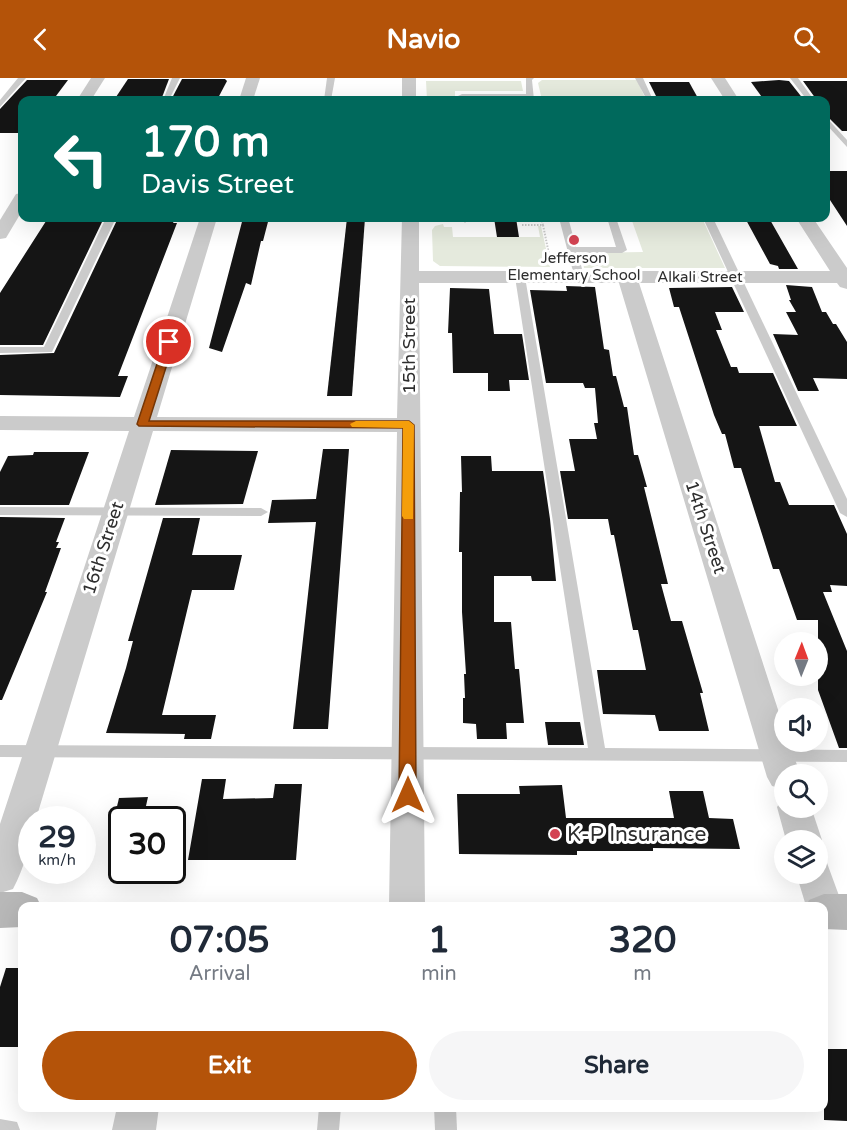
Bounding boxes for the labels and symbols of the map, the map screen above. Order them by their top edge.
marker: Jefferson Elementary School [567,233,581,247]
place label: Jefferson Elementary School [507,249,641,284]
street label: Alkali Street [657,268,743,286]
street label: 15th Street [398,298,420,394]
pin [143,316,194,367]
street label: 14th Street [681,478,731,576]
street label: 16th Street [78,499,128,597]
north arrow [774,632,828,686]
position arrow [376,763,440,827]
speed limit sign: 30 [108,806,186,884]
place label: K-P Insurance [567,822,706,847]
marker: K-P Insurance [548,827,562,841]

